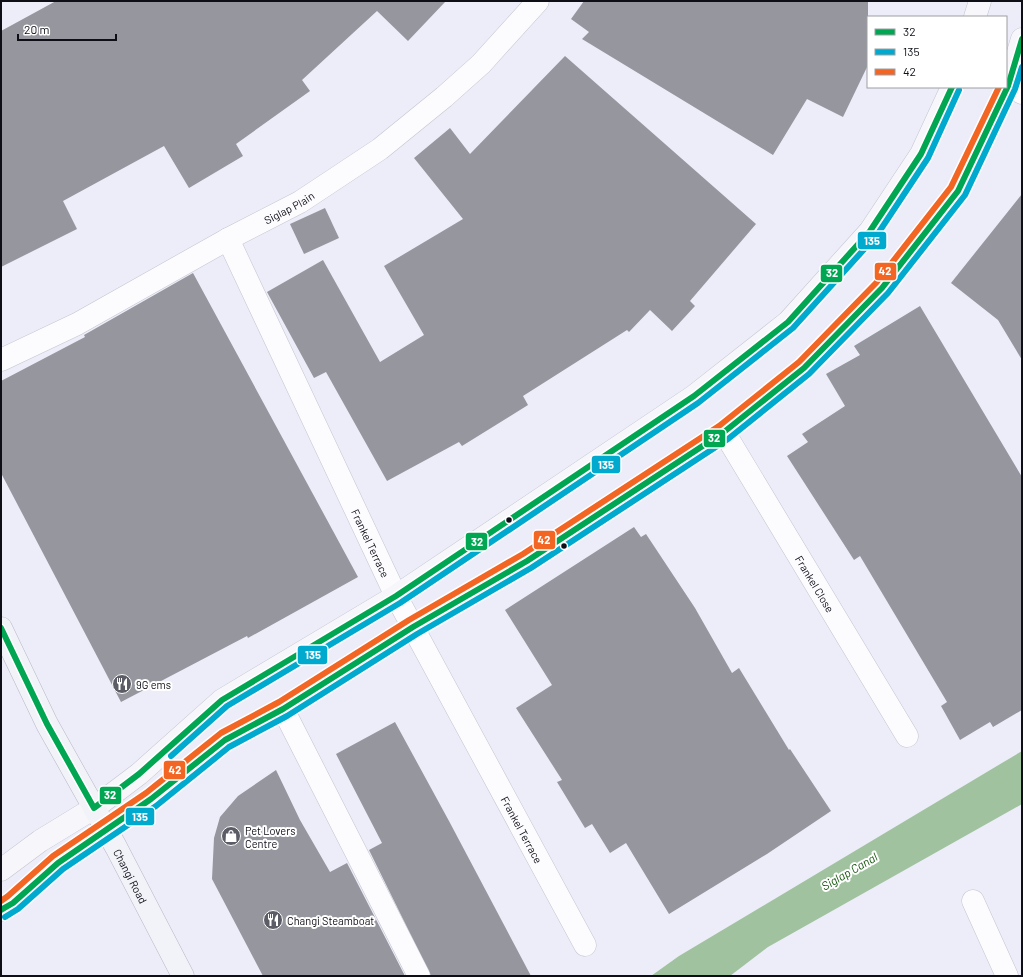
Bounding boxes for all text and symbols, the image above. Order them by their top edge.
scale bar [18,16,116,42]
legend [867,16,1007,88]
text: 20 m [24,22,50,36]
text: 32 [903,24,916,38]
text: 135 [903,44,920,58]
text: 42 [903,64,916,78]
street label: Siglap Plain [262,188,316,226]
line badge: 135 [857,231,887,250]
text: 135 [864,234,880,247]
line badge: 42 [874,262,897,281]
line badge: 32 [820,264,843,283]
text: 42 [879,264,891,277]
text: 32 [826,266,838,279]
line badge: 32 [703,429,726,448]
text: 32 [708,431,720,444]
line badge: 135 [591,455,621,474]
text: 135 [598,458,614,471]
street label: Frankel Terrace [349,507,393,579]
unlabelled marker [504,515,514,525]
line badge: 42 [533,530,556,550]
line badge: 32 [465,532,488,551]
text: 42 [538,533,550,546]
text: 32 [471,535,483,548]
unlabelled marker [559,541,569,551]
street label: Frankel Close [793,553,837,615]
line badge: 135 [297,645,328,665]
text: 135 [305,648,321,661]
restaurant icon: 9G ems [111,673,133,695]
place label: 9G ems [136,678,171,691]
line badge: 42 [163,760,186,780]
text: 42 [169,763,181,776]
line badge: 32 [99,786,122,805]
text: 32 [104,788,116,801]
street label: Frankel Terrace [499,794,546,865]
line badge: 135 [125,807,155,826]
text: 135 [132,810,148,823]
place label: Pet Lovers Centre [245,824,296,850]
shop icon: Pet Lovers Centre [220,825,242,847]
street label: Changi Road [112,846,150,905]
water label: Siglap Canal [818,849,880,893]
restaurant icon: Changi Steamboat [262,909,284,931]
place label: Changi Steamboat [287,914,374,927]

